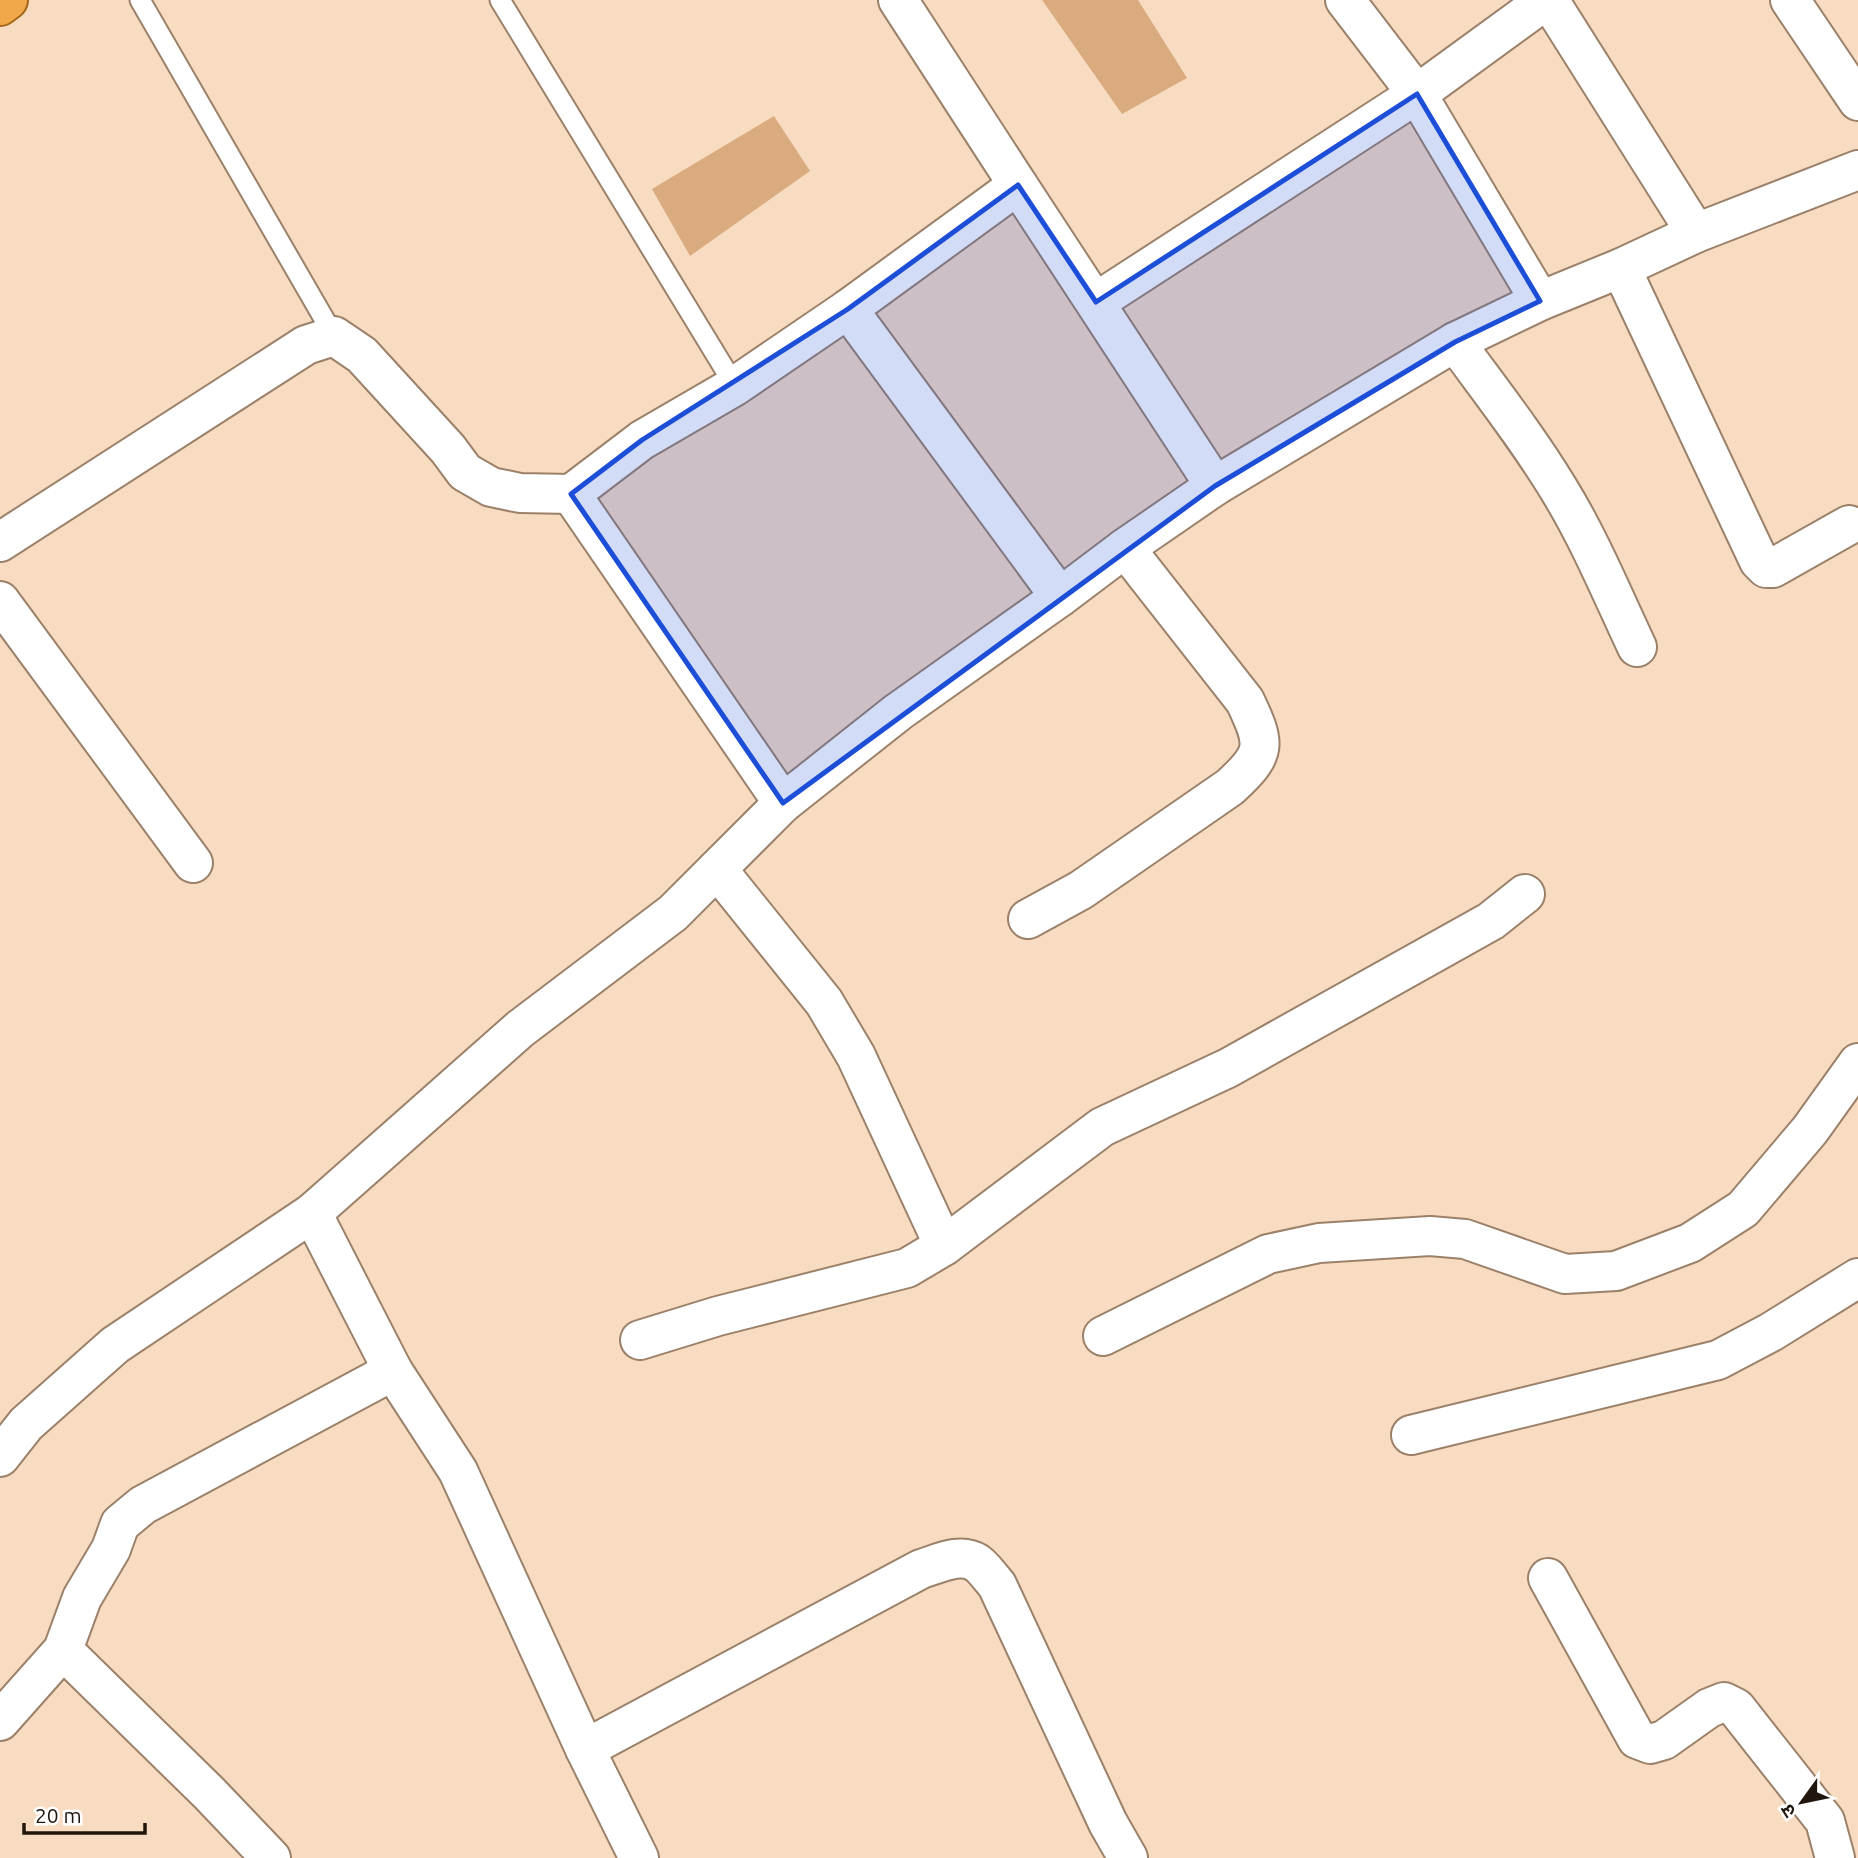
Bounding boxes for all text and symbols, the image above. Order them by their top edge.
north arrow [1767,1767,1837,1837]
scale bar [24,1792,145,1836]
text: उ [1775,1800,1800,1822]
text: 20 m [35,1803,82,1827]

